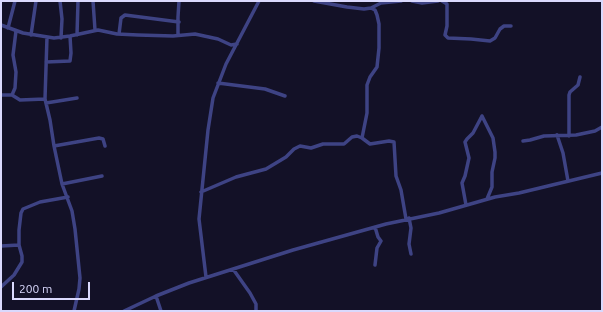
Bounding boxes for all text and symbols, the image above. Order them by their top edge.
scale bar [14,274,92,300]
text: 200 m [19,282,52,295]

